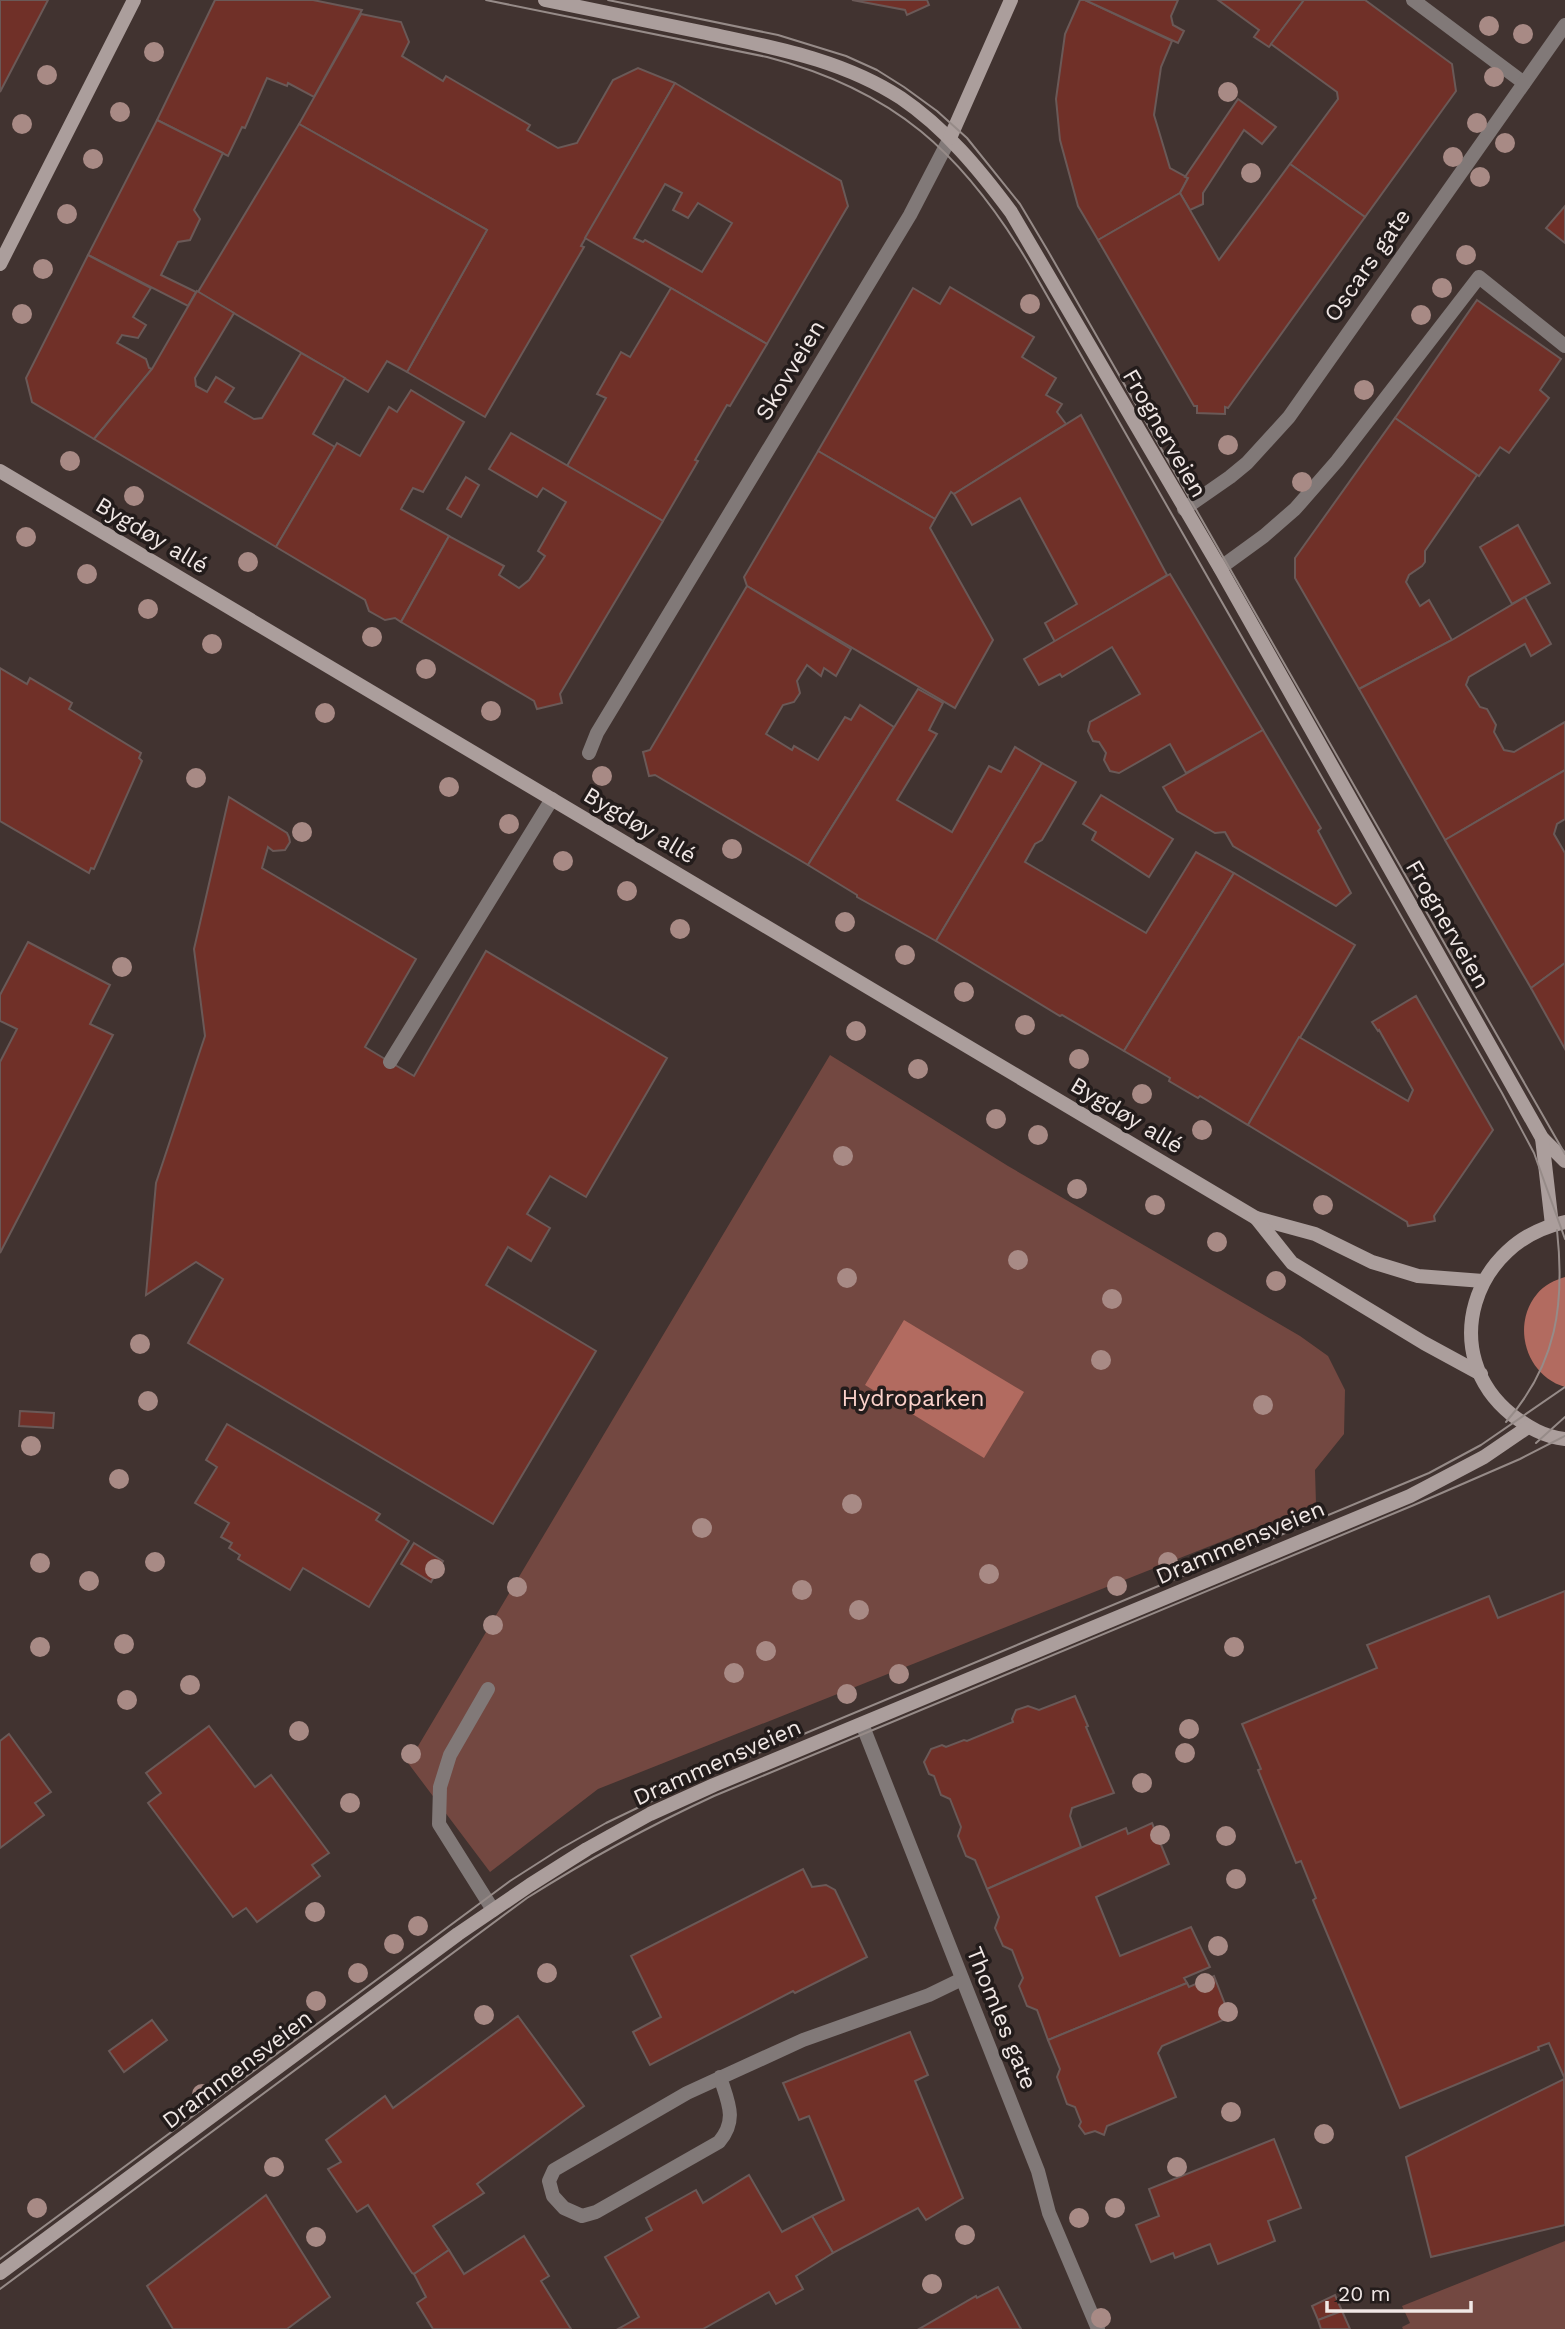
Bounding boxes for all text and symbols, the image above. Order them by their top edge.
street label: Oscars gate [1319,204,1416,327]
street label: Skovveien [750,315,831,425]
street label: Frognerveien [1117,364,1212,502]
street label: Bygdøy allé [91,491,213,580]
street label: Bygdøy allé [579,781,701,870]
street label: Frognerveien [1400,855,1495,993]
street label: Bygdøy allé [1066,1071,1188,1160]
park label: Hydroparken [842,1385,984,1412]
street label: Drammensveien [1152,1495,1329,1590]
street label: Drammensveien [629,1713,805,1812]
street label: Thomles gate [961,1943,1042,2093]
street label: Drammensveien [157,2004,318,2135]
scale bar [1327,2270,1470,2314]
text: 20 m [1338,2281,1390,2306]

